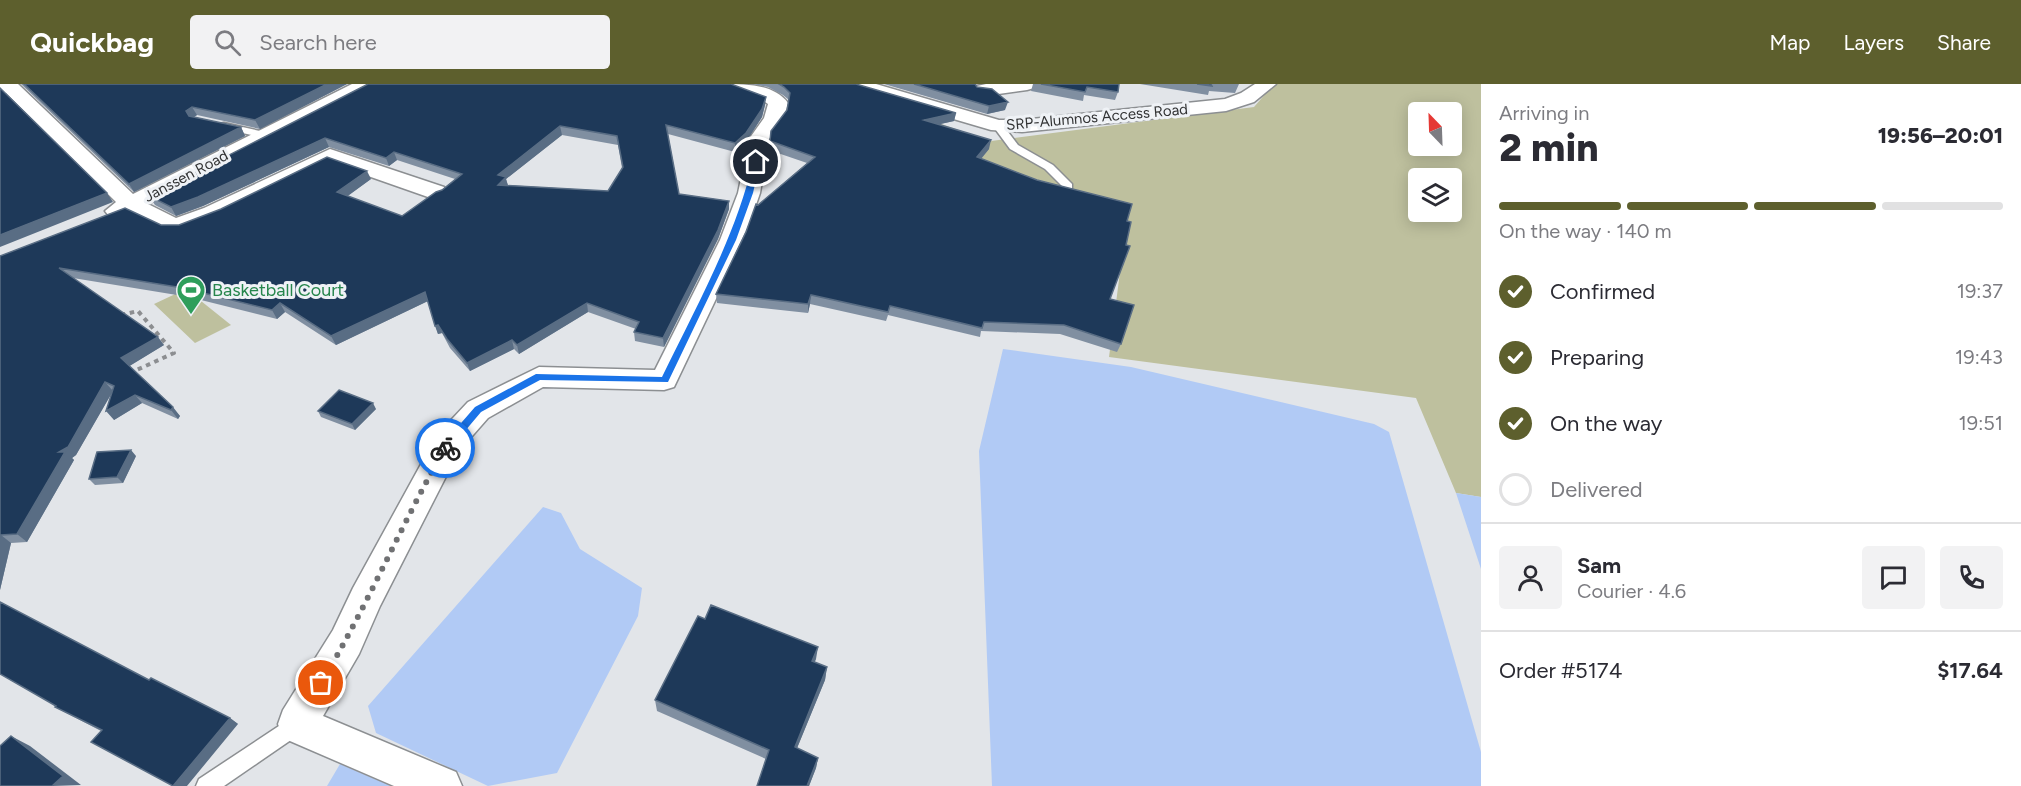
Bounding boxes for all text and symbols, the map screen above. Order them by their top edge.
search box [190,15,610,69]
text: Quickbag [30,25,154,59]
icon: search [211,26,244,59]
text: Search here [259,29,377,56]
text: Map [1770,30,1810,55]
text: Layers [1843,30,1904,55]
text: Share [1937,30,1991,55]
street label: SRP-Alumnos Access Road [1005,100,1189,134]
text: Arriving in [1499,101,1589,125]
north arrow [1408,102,1462,156]
map controls [1408,102,1462,222]
text: 19:56–20:01 [1878,122,2003,149]
text: 2 min [1499,124,1599,171]
pin [730,136,781,187]
icon: home [739,145,772,178]
street label: Janssen Road [141,146,231,206]
button: layers [1408,168,1462,222]
text: On the way · 140 m [1499,219,1672,243]
sports icon: Basketball Court [175,274,207,316]
icon: check [1499,275,1532,308]
text: Confirmed [1550,278,1655,305]
place label: Basketball Court [212,279,344,301]
text: 19:37 [1957,279,2003,303]
icon: check [1499,341,1532,374]
text: Preparing [1550,344,1644,371]
text: 19:43 [1955,345,2003,369]
icon: check [1499,407,1532,440]
text: On the way [1550,410,1662,437]
text: 19:51 [1959,411,2003,435]
courier [415,418,475,478]
icon: bike [429,432,462,465]
text: Delivered [1550,476,1643,503]
button: person [1499,546,1562,609]
button: chat [1862,546,1925,609]
button: phone [1940,546,2003,609]
text: Sam [1577,552,1621,579]
text: Courier · 4.6 [1577,579,1686,603]
pin [295,657,346,708]
text: Order #5174 [1499,657,1622,684]
text: $17.64 [1937,657,2003,684]
icon: bag [304,666,337,699]

